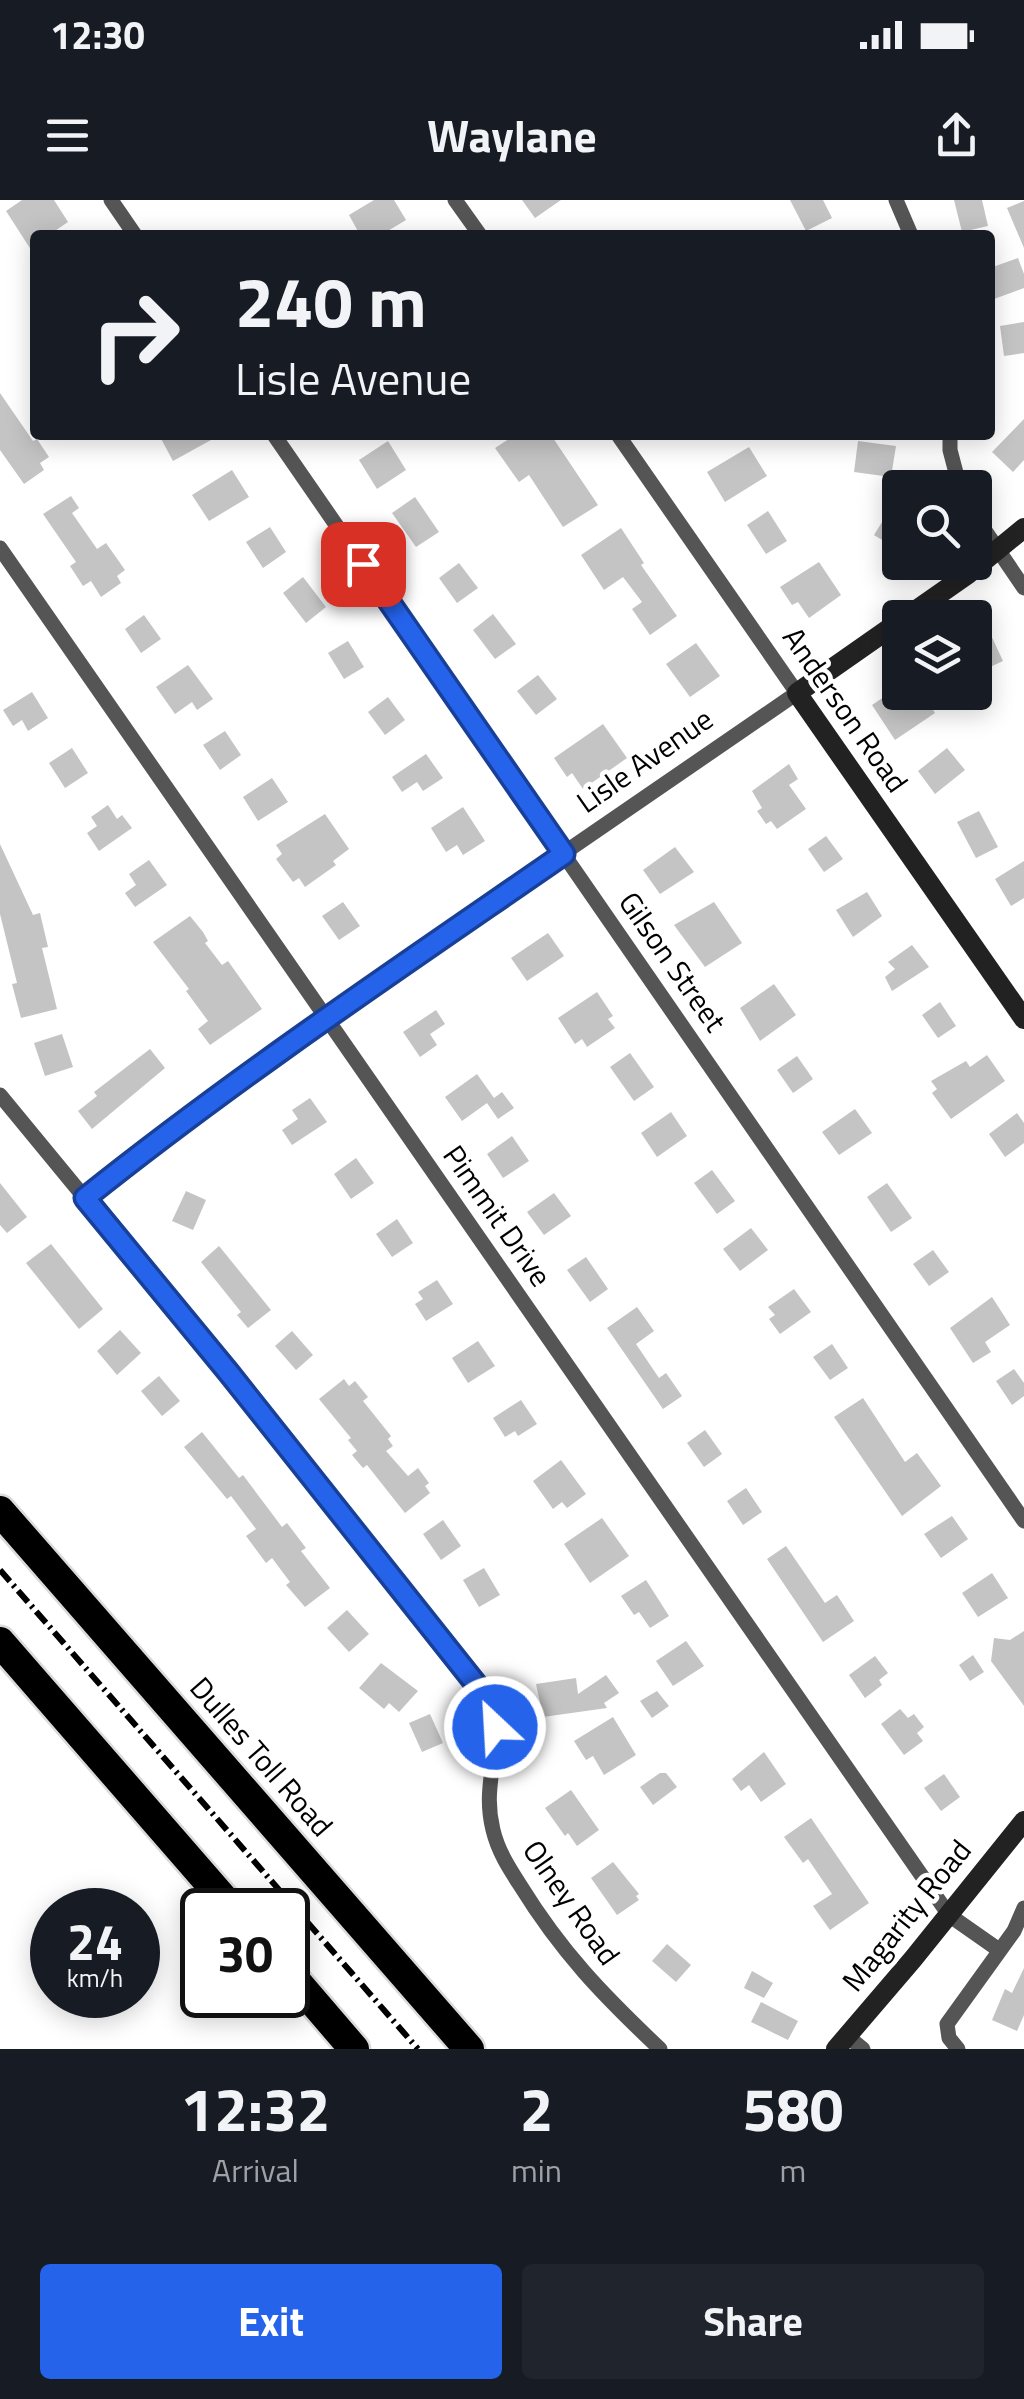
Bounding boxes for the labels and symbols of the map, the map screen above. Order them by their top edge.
pin [321,522,406,607]
street label: Anderson Road [772,617,920,802]
street label: Lisle Avenue [567,696,722,824]
street label: Gilson Street [608,882,738,1041]
street label: Pimmit Drive [432,1135,564,1296]
street label: Dulles Toll Road [179,1666,344,1847]
position arrow [443,1675,547,1779]
street label: Magarity Road [830,1829,982,2001]
street label: Olney Road [512,1830,632,1975]
speed limit sign: 30 [180,1888,310,2018]

